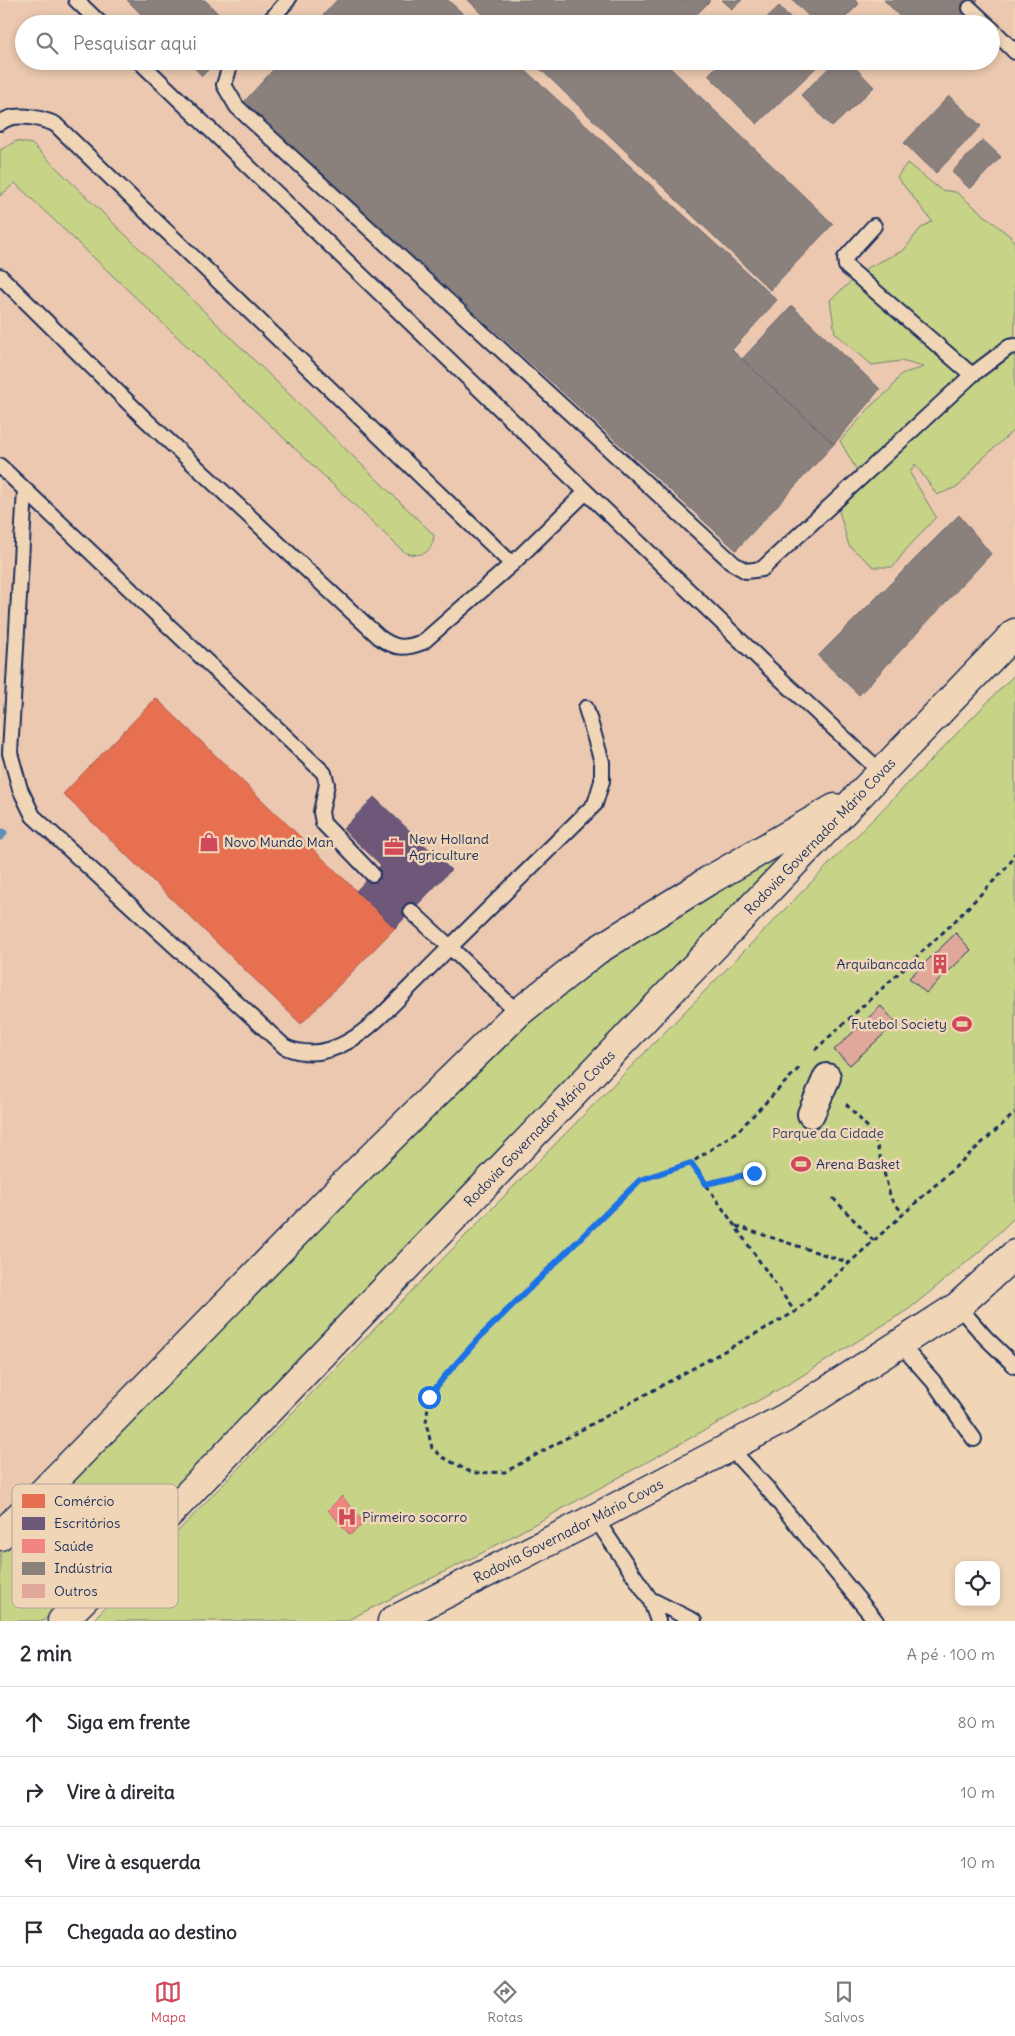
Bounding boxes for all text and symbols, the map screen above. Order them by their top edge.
search box [15,15,1000,70]
icon: search [33,29,61,57]
text: Pesquisar aqui [73,31,197,55]
street label: Rodovia Governador Mário Covas [740,754,899,918]
place label: New Holland Agriculture [409,830,489,864]
shop icon: Novo Mundo Man [198,831,220,853]
place label: Novo Mundo Man [224,833,334,851]
office icon: New Holland Agriculture [383,836,405,858]
building icon: Arquibancada [929,953,951,975]
place label: Arquibancada [836,955,925,973]
sports icon: Futebol Society [951,1013,973,1035]
place label: Futebol Society [851,1015,947,1033]
street label: Rodovia Governador Mário Covas [460,1046,619,1211]
park label: Parque da Cidade [772,1124,884,1142]
sports icon: Arena Basket [790,1153,812,1175]
place label: Arena Basket [816,1155,900,1173]
route end [743,1162,766,1185]
route start [418,1386,441,1409]
street label: Rodovia Governador Mário Covas [471,1475,666,1587]
legend [12,1484,178,1608]
text: Comércio [54,1492,115,1510]
hospital icon: Pirmeiro socorro [336,1506,358,1528]
place label: Pirmeiro socorro [362,1508,467,1526]
text: Escritórios [54,1514,120,1532]
text: Saúde [54,1537,94,1555]
text: Indústria [54,1559,112,1577]
map controls [955,1561,1000,1606]
button: locate [955,1561,1000,1606]
text: Outros [54,1582,98,1600]
text: 2 min [20,1640,72,1667]
text: A pé · 100 m [907,1644,995,1664]
icon: ahead [20,1708,48,1736]
text: Siga em frente [67,1710,190,1734]
text: 80 m [957,1712,995,1732]
icon: right [20,1778,48,1806]
text: Vire à direita [67,1780,175,1804]
text: 10 m [960,1782,995,1802]
icon: left [20,1848,48,1876]
text: Vire à esquerda [67,1850,201,1874]
text: 10 m [960,1852,995,1872]
icon: arrive [20,1918,48,1946]
text: Chegada ao destino [67,1920,237,1944]
tab: Mapa [151,1978,186,2026]
tab: Rotas [487,1978,523,2026]
tab: Salvos [824,1978,864,2026]

